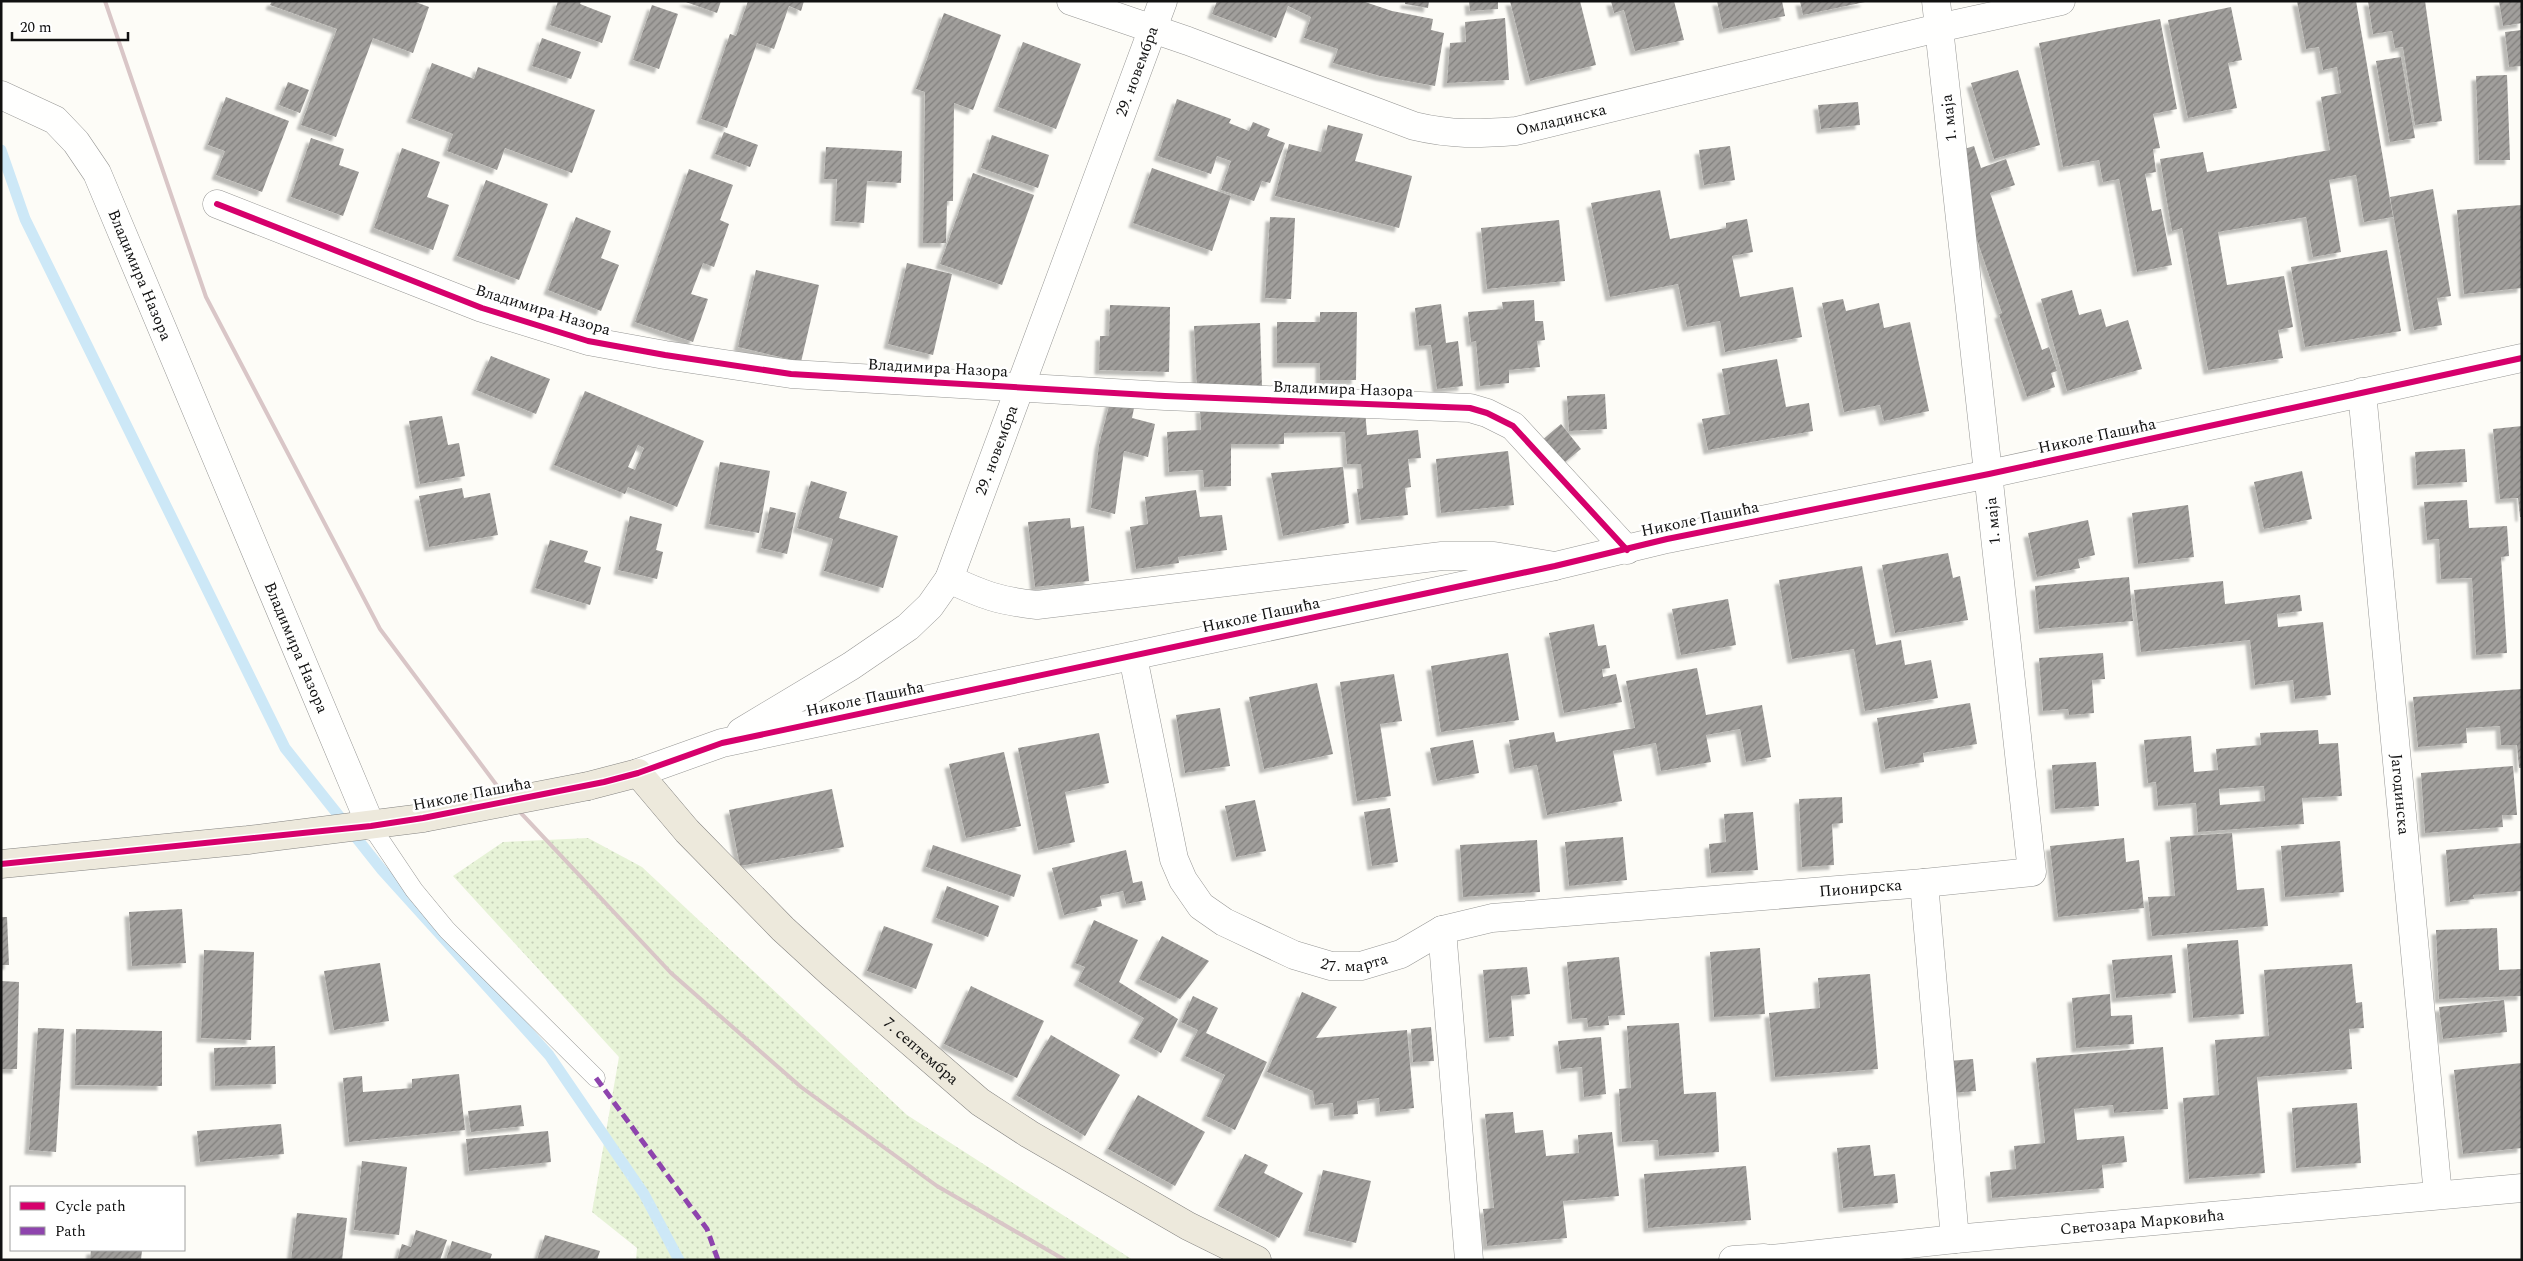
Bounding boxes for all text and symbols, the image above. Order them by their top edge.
scale bar [12,10,129,42]
text: 20 m [20,16,52,39]
street label: 29. новембра [1109,23,1165,120]
street label: 1. маја [1935,93,1963,143]
street label: Омладинска [1513,97,1609,143]
street label: Владимира Назора [102,206,178,345]
street label: Владимира Назора [472,278,614,342]
street label: Владимира Назора [867,352,1009,384]
street label: Владимира Назора [1272,375,1414,403]
street label: 29. новембра [969,401,1024,499]
street label: Николе Пашића [2036,412,2158,460]
street label: Николе Пашића [1639,495,1761,543]
street label: 1. маја [1979,496,2007,546]
street label: Владимира Назора [258,578,334,717]
street label: Николе Пашића [1200,591,1322,639]
street label: Николе Пашића [804,675,926,723]
street label: Јагодинска [2384,753,2416,836]
street label: Николе Пашића [411,771,533,817]
street label: Пионирска [1818,873,1903,903]
street label: 27. марта [1317,947,1391,978]
street label: 7. септембра [878,1011,964,1091]
legend [10,1186,185,1251]
text: Cycle path [55,1195,126,1218]
street label: Светозара Марковића [2059,1203,2225,1241]
text: Path [55,1220,86,1243]

